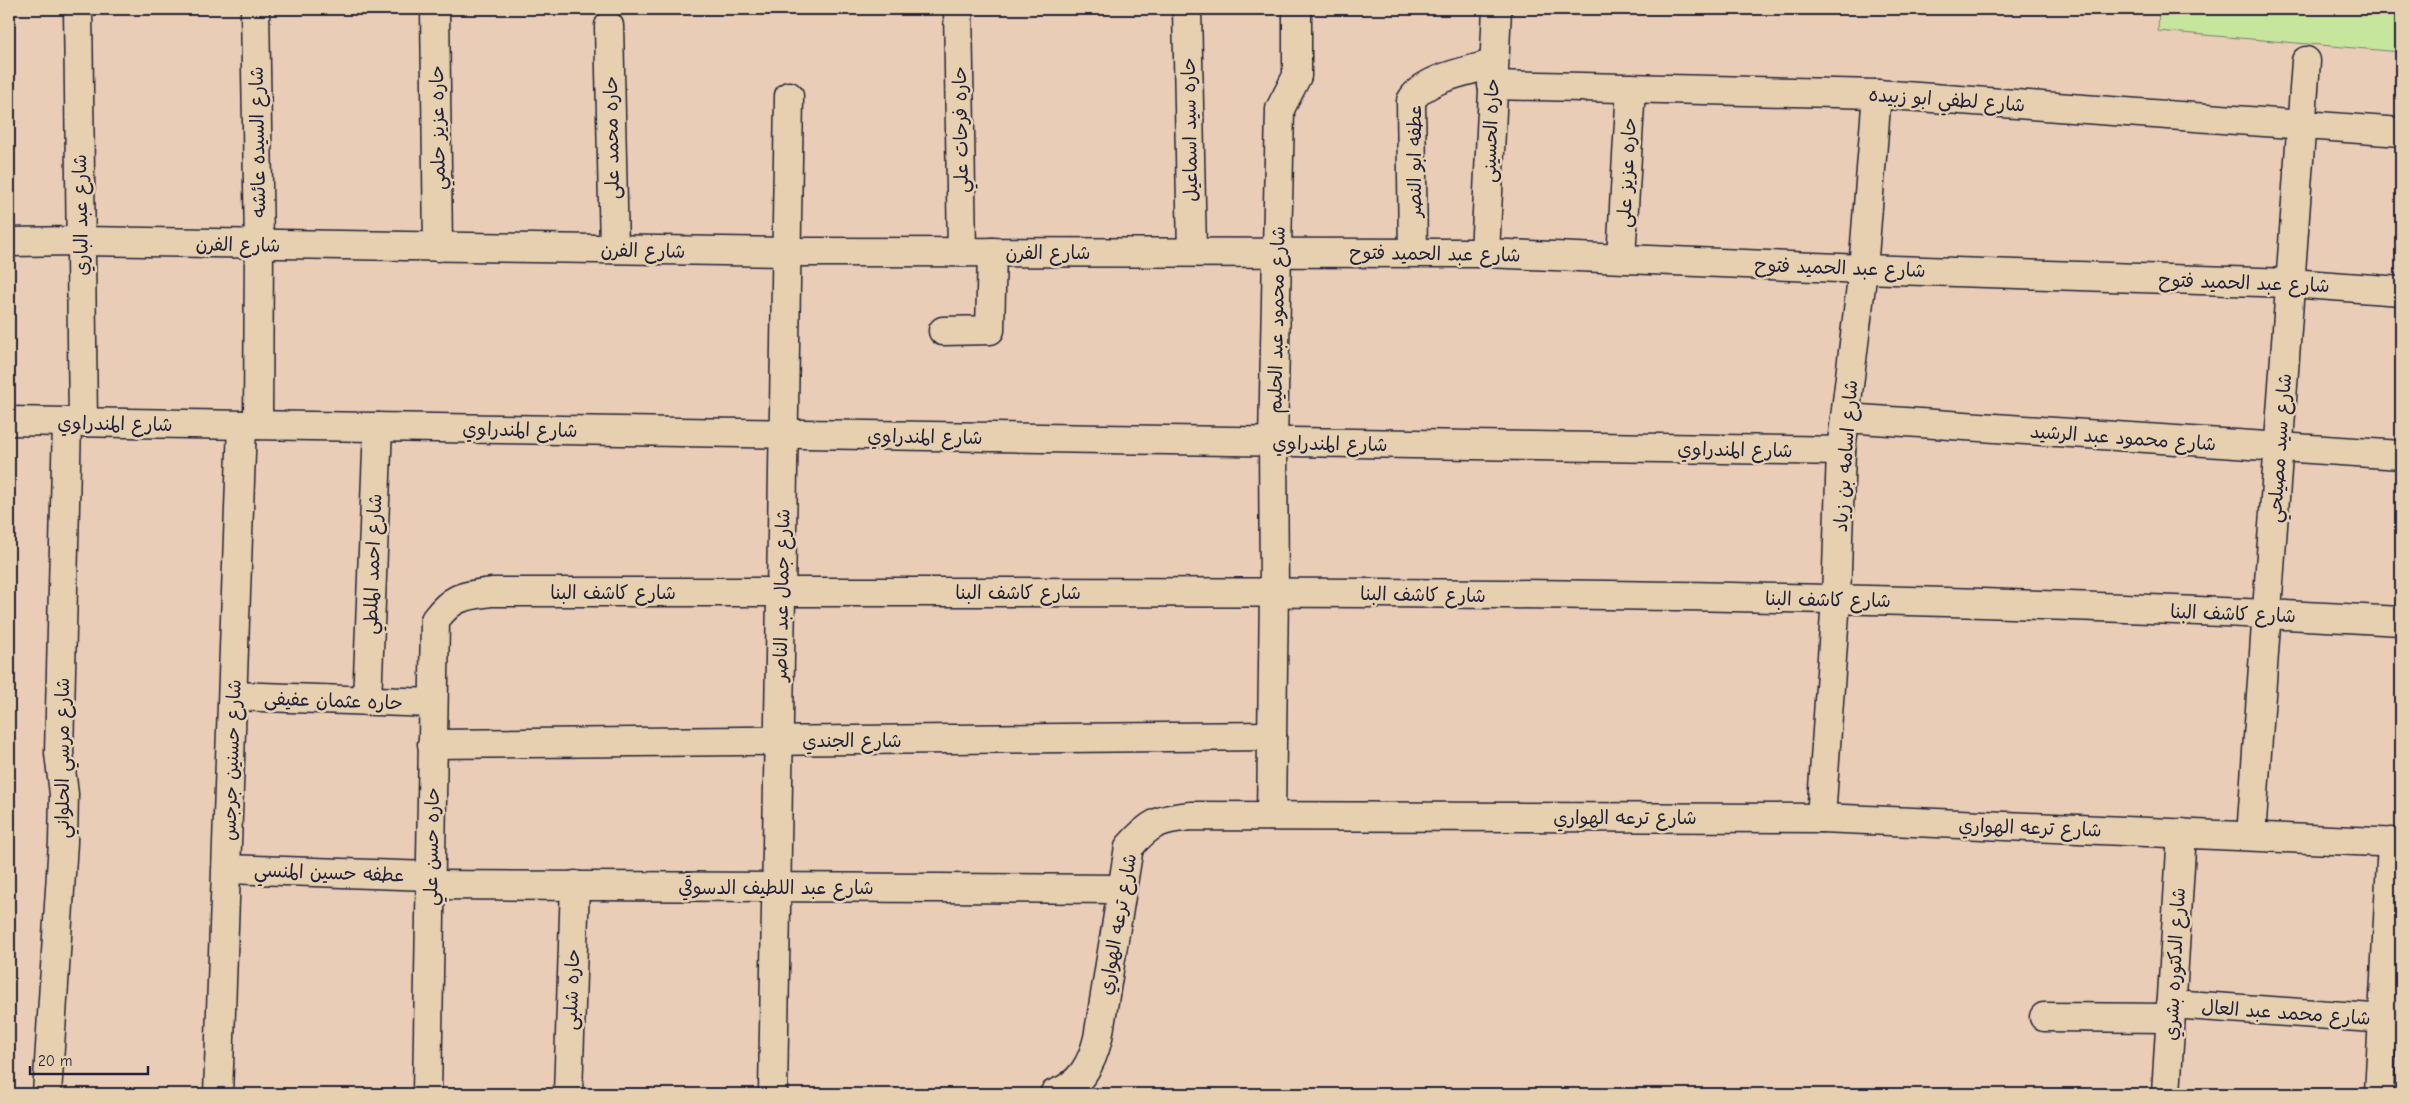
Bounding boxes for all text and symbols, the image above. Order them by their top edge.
street label: حاره سيد اسماعيل [1178,58,1202,202]
street label: شارع السيده عائشه [246,66,272,218]
street label: حاره عزيز حلمي [426,66,455,190]
street label: حاره فرحات علي [949,67,978,193]
street label: حاره محمد على [600,77,625,199]
street label: حاره الحسينى [1478,79,1505,183]
street label: شارع لطفي ابو زبيده [1868,84,2026,121]
street label: عطفه ابو النصر [1404,105,1426,219]
street label: حاره عزيز على [1613,118,1642,228]
street label: شارع عبد الباري [69,154,96,276]
street label: شارع محمود عبد الحليم [1264,226,1293,414]
street label: شارع الفرن [195,233,281,259]
street label: شارع الفرن [600,239,686,265]
street label: شارع الفرن [1006,242,1090,266]
street label: شارع عبد الحميد فتوح [1349,242,1521,268]
street label: شارع عبد الحميد فتوح [1754,254,1926,284]
street label: شارع عبد الحميد فتوح [2158,269,2330,299]
street label: شارع سيد مصيلحي [2264,373,2301,524]
street label: شارع اسامه بن زياد [1830,379,1864,533]
street label: شارع المندراوي [57,412,173,439]
street label: شارع المندراوي [462,418,578,445]
street label: شارع محمود عبد الرشيد [2029,421,2217,457]
street label: شارع المندراوي [867,425,983,452]
street label: شارع المندراوي [1272,432,1388,459]
street label: شارع المندراوي [1677,438,1793,465]
street label: شارع احمد الملطي [360,493,391,635]
street label: شارع جمال عبد الناصر [769,508,797,684]
street label: شارع كاشف البنا [550,582,676,606]
street label: شارع كاشف البنا [955,582,1081,606]
street label: شارع كاشف البنا [1360,583,1486,609]
street label: شارع كاشف البنا [1765,588,1891,614]
street label: شارع كاشف البنا [2170,601,2296,629]
street label: شارع مرسي الحلواني [52,677,79,839]
street label: شارع حسنين جرجس [218,679,248,841]
street label: حاره عثمان عفيفى [264,688,402,715]
street label: شارع الجندي [802,730,902,755]
street label: حاره حسن علي [420,788,449,906]
street label: شارع ترعه الهواري [1553,807,1697,832]
street label: شارع ترعه الهواري [1958,815,2102,844]
street label: شارع ترعه الهواري [1095,852,1144,997]
street label: عطفه حسين المنسي [253,859,404,892]
street label: شارع عبد اللطيف الدسوقي [678,875,874,901]
street label: شارع الدكتوره بشري [2160,887,2193,1041]
street label: حاره شلبى [560,949,585,1031]
street label: شارع محمد عبد العال [2200,996,2371,1032]
scale bar [30,1043,148,1075]
text: 20 m [38,1052,72,1070]

